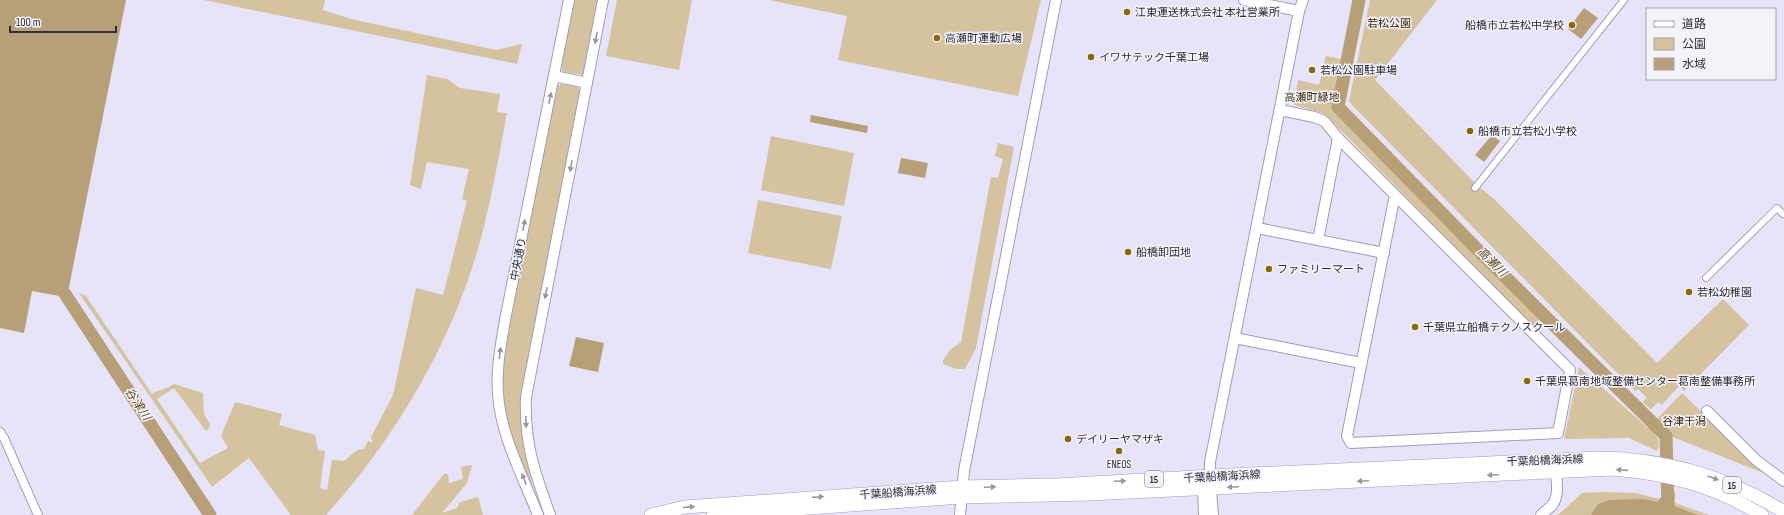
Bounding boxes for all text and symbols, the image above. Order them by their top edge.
place label: 江東運送株式会社 本社営業所 [1135,6,1281,19]
marker: 江東運送株式会社 本社営業所 [1122,7,1132,17]
scale bar [10,8,116,34]
legend [1646,8,1776,80]
text: 100 m [16,15,41,30]
park label: 若松公園 [1367,17,1411,30]
text: 道路 [1682,17,1706,32]
place label: 船橋市立若松中学校 [1465,19,1564,32]
marker: 船橋市立若松中学校 [1567,20,1577,30]
one-way arrow [592,32,598,44]
place label: 高瀬町運動広場 [945,32,1022,45]
marker: 高瀬町運動広場 [932,33,942,43]
text: 公園 [1682,37,1706,52]
place label: イワサテック千葉工場 [1099,51,1209,64]
marker: イワサテック千葉工場 [1086,52,1096,62]
text: 水域 [1682,57,1706,72]
place label: 若松公園駐車場 [1320,64,1397,77]
marker: 若松公園駐車場 [1307,65,1317,75]
park label: 高瀬町緑地 [1285,91,1340,104]
one-way arrow [547,92,553,104]
place label: 船橋市立若松小学校 [1478,125,1577,138]
marker: 船橋市立若松小学校 [1465,126,1475,136]
one-way arrow [568,160,574,172]
one-way arrow [522,219,528,232]
street label: 中央通り [508,236,529,282]
water label: 高瀬川 [1474,244,1511,282]
place label: 船橋卸団地 [1136,246,1191,259]
marker: 船橋卸団地 [1123,247,1133,257]
place label: ファミリーマート [1277,263,1365,276]
marker: ファミリーマート [1264,264,1274,274]
place label: 若松幼稚園 [1697,286,1752,299]
one-way arrow [543,287,549,300]
marker: 若松幼稚園 [1684,287,1694,297]
place label: 千葉県立船橋テクノスクール [1423,321,1565,334]
marker: 千葉県立船橋テクノスクール [1410,322,1420,332]
one-way arrow [497,347,503,359]
place label: 千葉県葛南地域整備センター葛南整備事務所 [1535,375,1756,388]
marker: 千葉県葛南地域整備センター葛南整備事務所 [1522,376,1532,386]
water label: 谷津川 [121,385,155,425]
park label: 谷津干潟 [1662,415,1706,428]
one-way arrow [522,416,529,428]
place label: デイリーヤマザキ [1076,433,1164,446]
marker: デイリーヤマザキ [1063,434,1073,444]
marker: ENEOS [1114,446,1124,456]
street label: 千葉船橋海浜線 [1506,453,1584,468]
place label: ENEOS [1107,458,1132,471]
one-way arrow [1616,466,1628,473]
street label: 千葉船橋海浜線 [1183,468,1261,485]
road number: 15 [1145,471,1163,487]
one-way arrow [1487,471,1499,478]
one-way arrow [520,472,526,484]
one-way arrow [1708,475,1720,481]
one-way arrow [1357,477,1369,484]
road number: 15 [1723,477,1741,493]
one-way arrow [1114,478,1126,485]
street label: 千葉船橋海浜線 [859,483,937,502]
one-way arrow [1227,483,1239,490]
one-way arrow [984,484,997,490]
one-way arrow [812,494,824,501]
one-way arrow [683,503,695,510]

